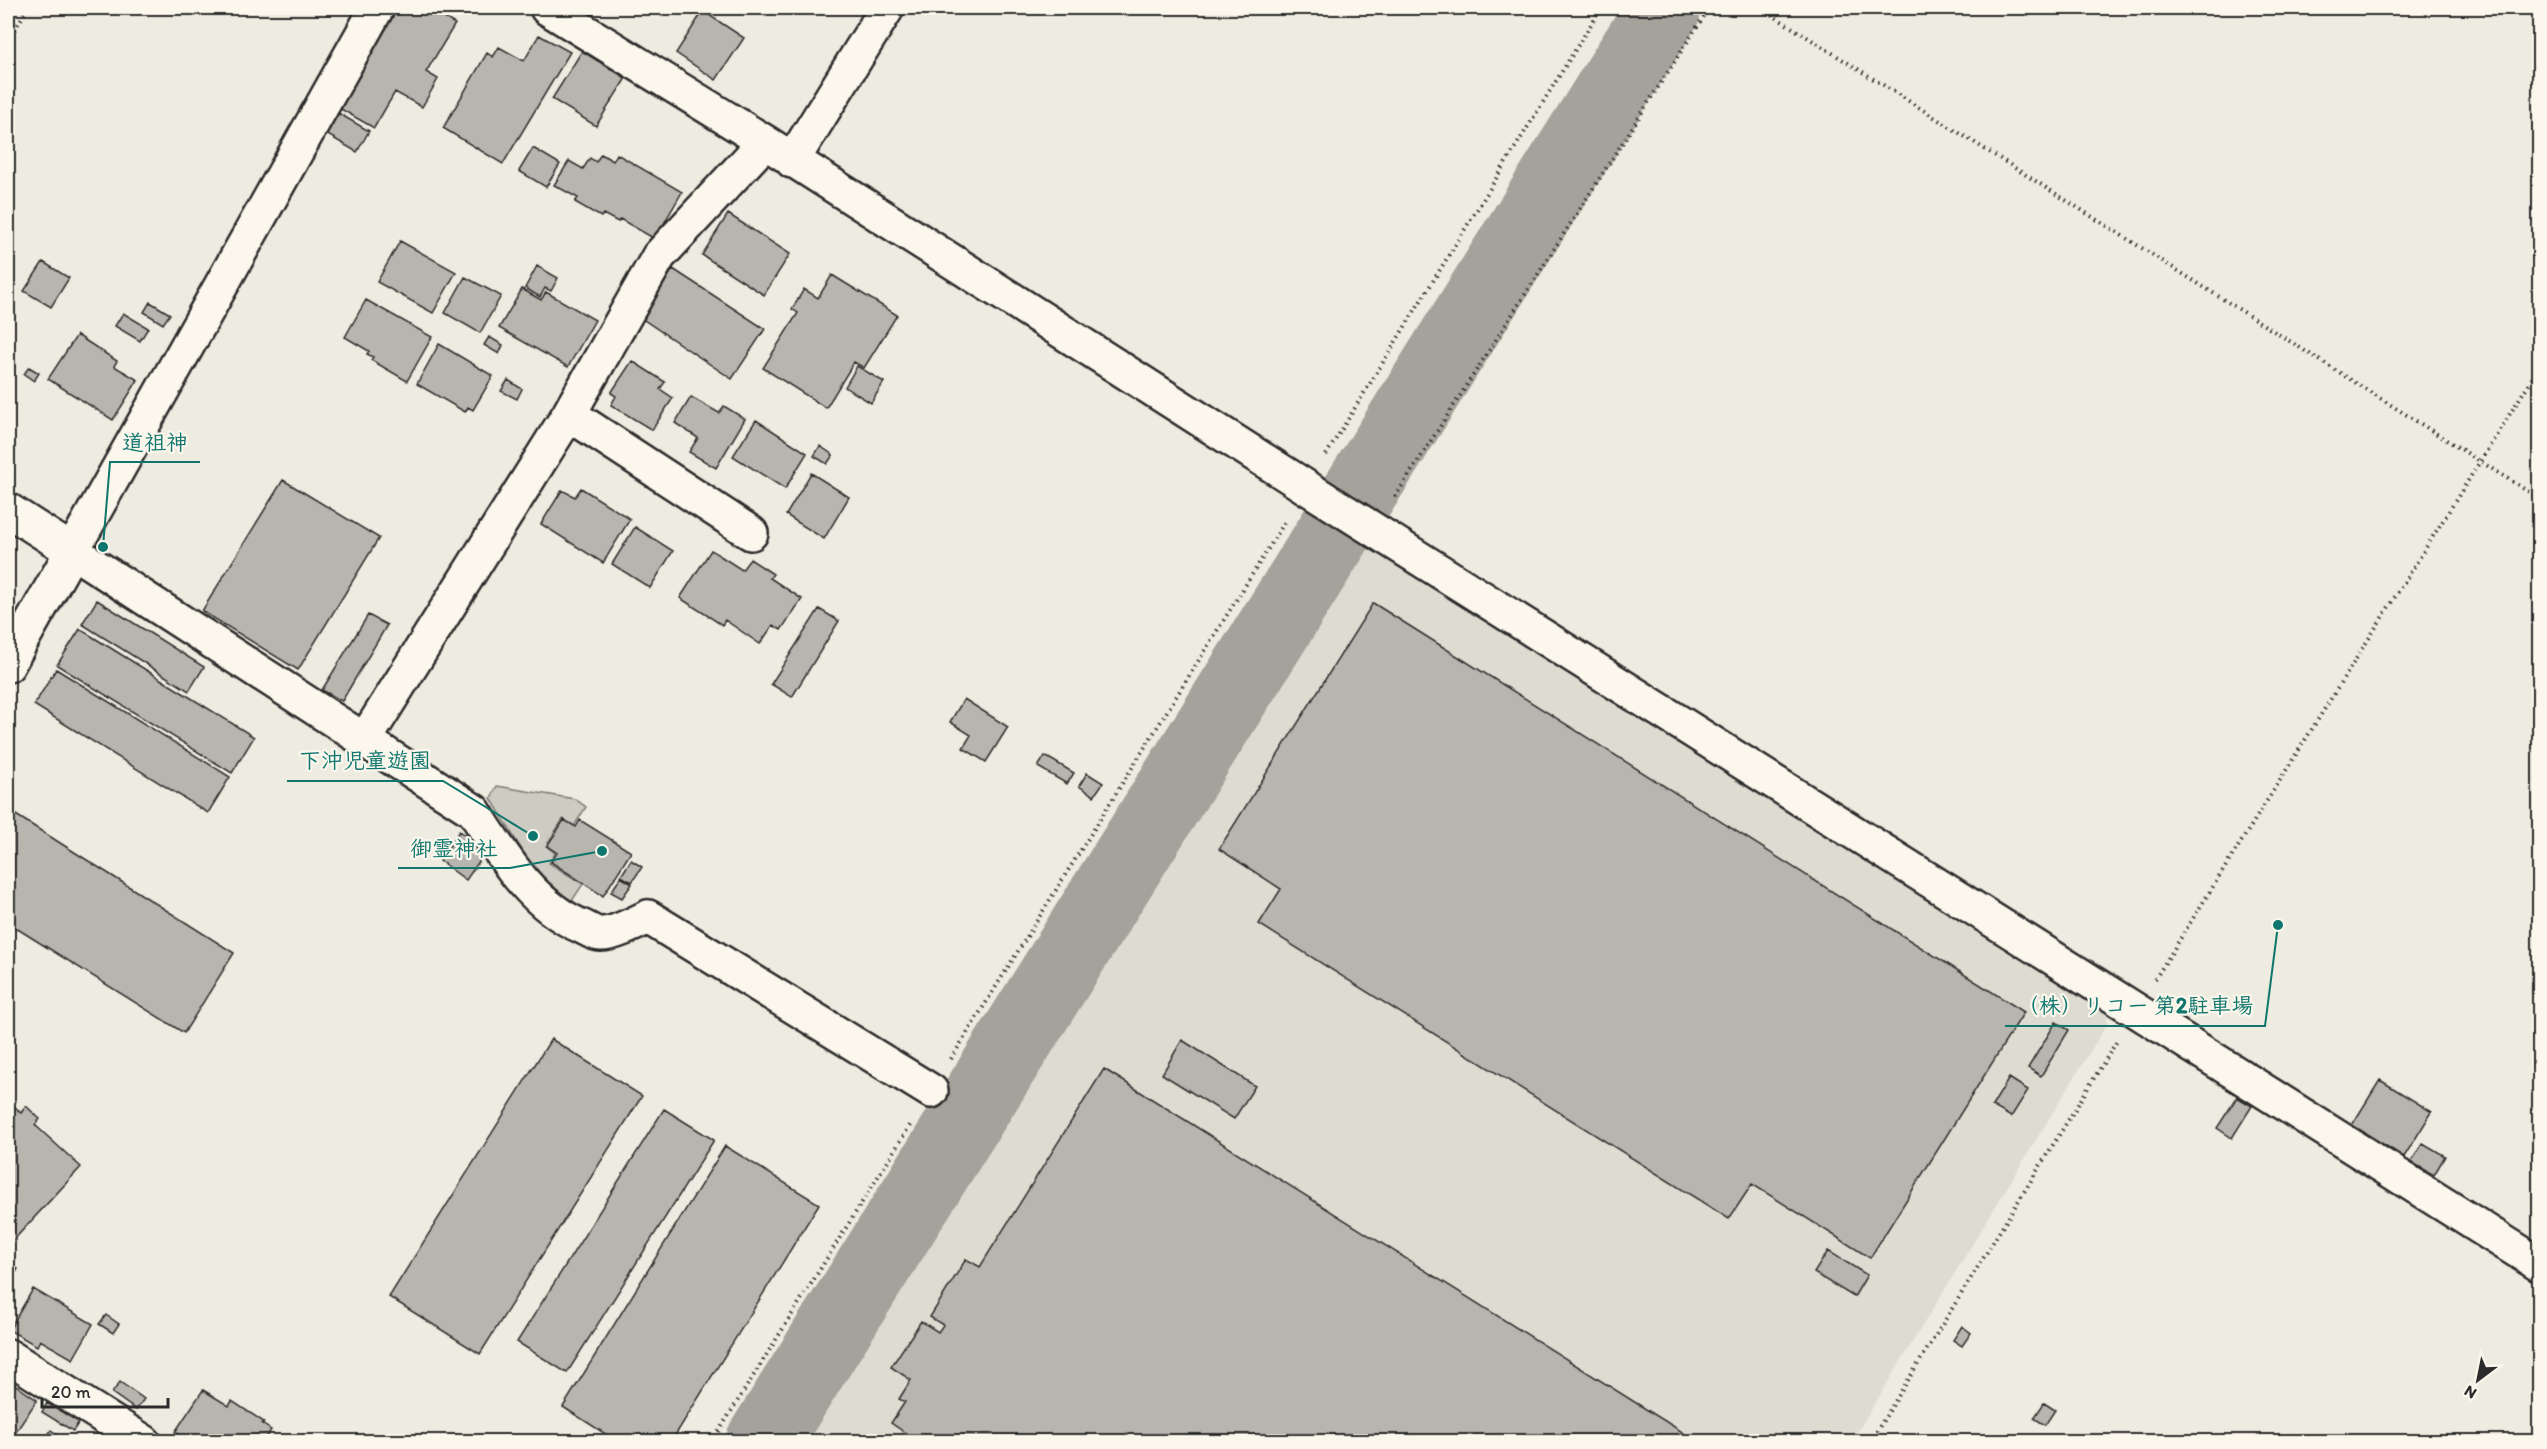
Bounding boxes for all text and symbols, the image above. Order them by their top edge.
callout: 道祖神 [110,422,200,462]
text: 道祖神 [122,429,188,456]
callout: 下沖児童遊園 [287,741,443,781]
text: 下沖児童遊園 [299,747,431,774]
callout: 御霊神社 [398,828,510,868]
text: 御霊神社 [410,835,498,862]
callout: （株）リコー 第2駐車場 [2005,986,2265,1026]
text: （株）リコー 第2駐車場 [2017,992,2253,1019]
north arrow [2448,1350,2508,1410]
scale bar [42,1371,168,1409]
text: 20 m [51,1381,91,1403]
text: N [2461,1381,2480,1403]

